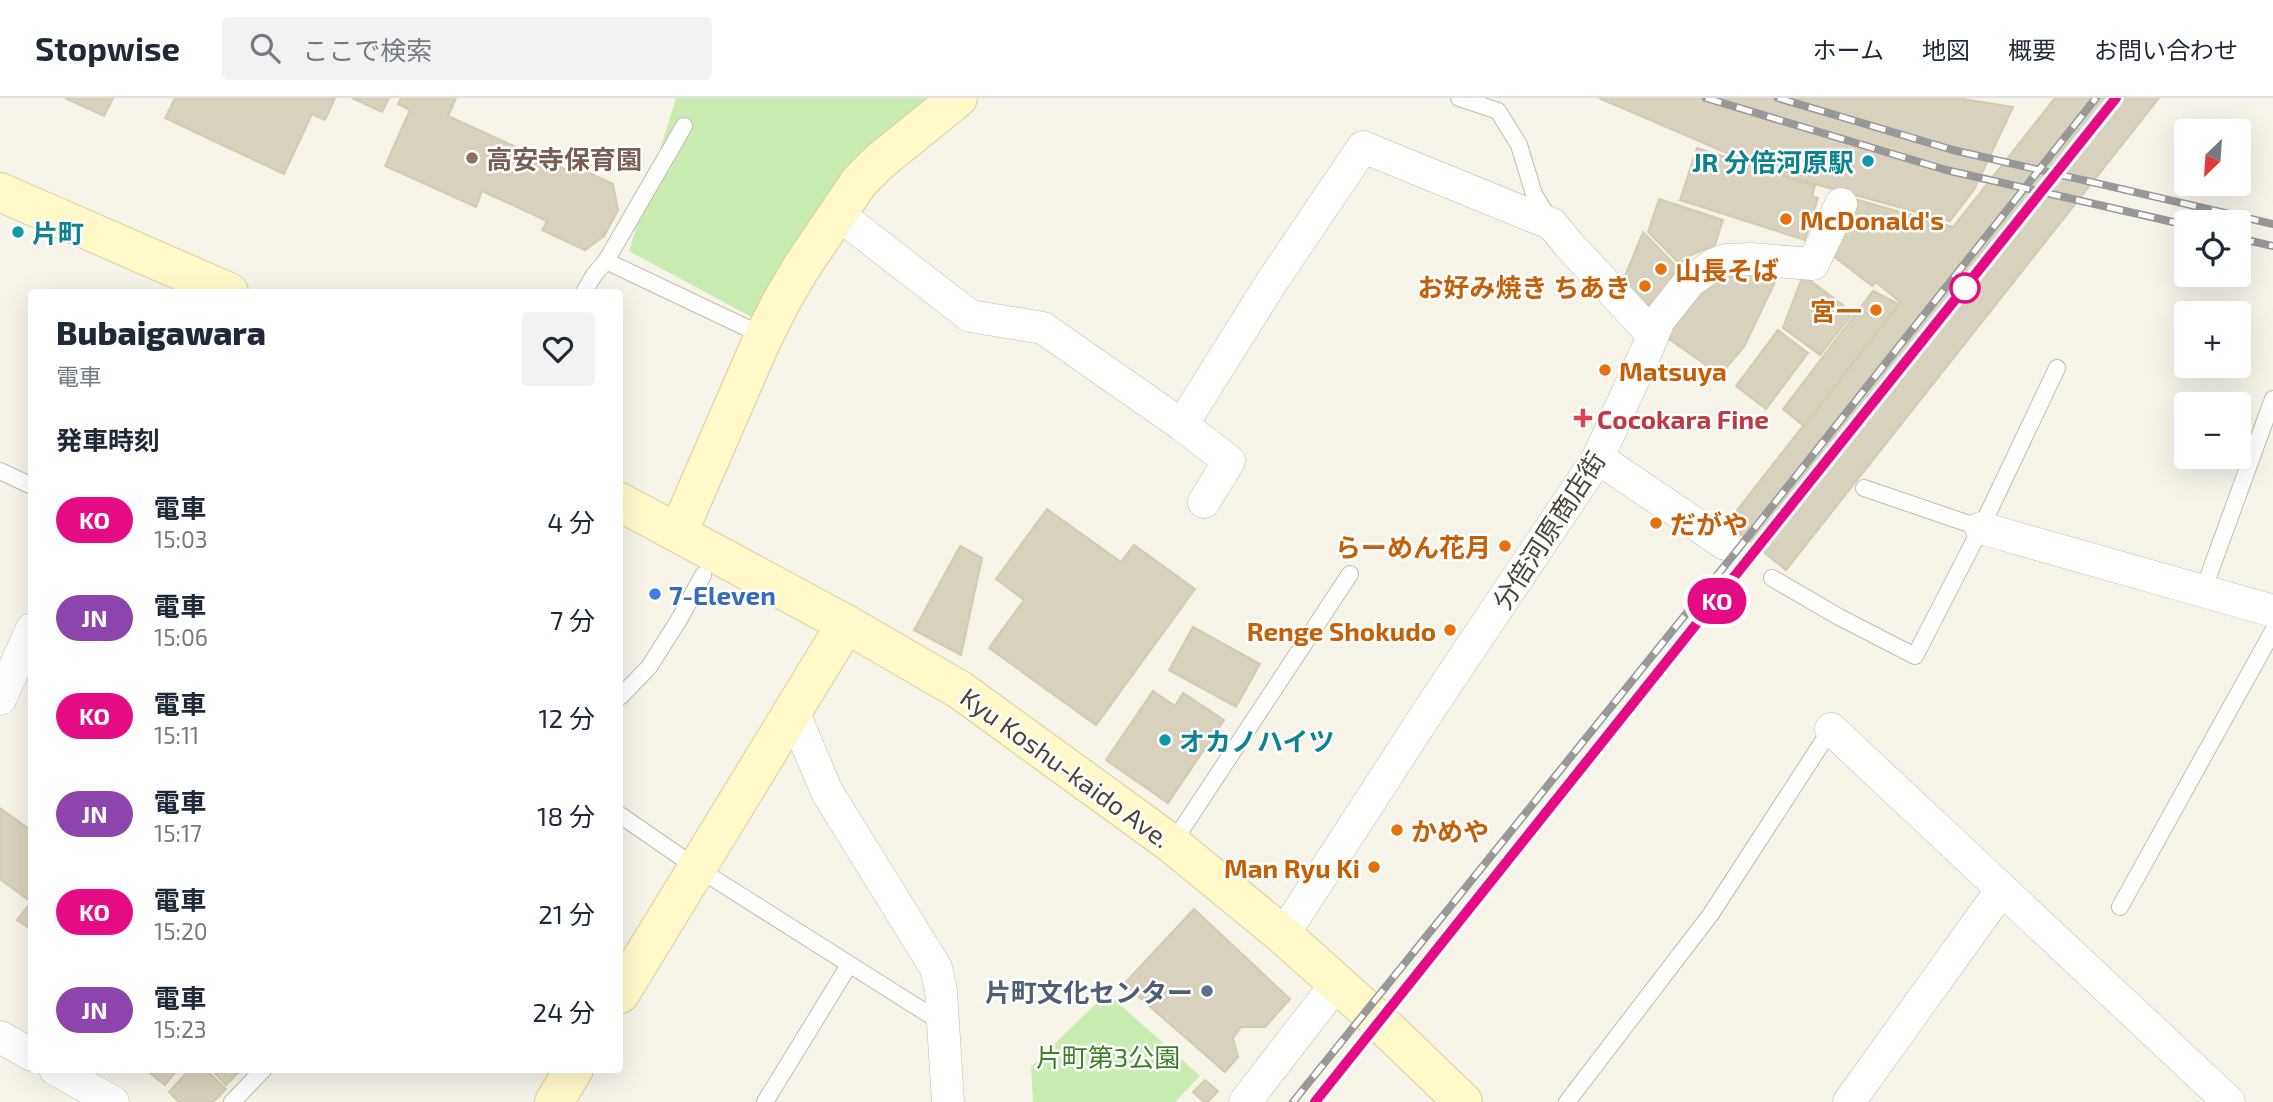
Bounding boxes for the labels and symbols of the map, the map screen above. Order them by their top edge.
north arrow [2174,119,2250,196]
place label: 高安寺保育園 [486,143,642,174]
place label: JR 分倍河原駅 [1692,146,1854,177]
marker: 高安寺保育園 [464,150,480,166]
marker: JR 分倍河原駅 [1860,153,1876,169]
place label: McDonald's [1800,204,1944,235]
marker: McDonald's [1778,211,1794,227]
place label: 片町 [32,217,84,248]
marker: 片町 [10,224,26,240]
place label: 山長そば [1675,254,1779,285]
marker: 山長そば [1653,261,1669,277]
place label: お好み焼き ちあき [1417,271,1631,302]
unlabelled marker [1950,273,1980,303]
marker: お好み焼き ちあき [1637,278,1653,294]
place label: 宮一 [1810,295,1862,326]
marker: 宮一 [1868,302,1884,318]
place label: Matsuya [1619,355,1727,387]
marker: Matsuya [1597,362,1613,378]
place label: Cocokara Fine [1597,403,1769,434]
marker: Cocokara Fine [1575,410,1591,426]
street label: 分倍河原商店街 [1485,445,1611,615]
place label: だがや [1670,508,1748,539]
marker: だがや [1648,515,1664,531]
place label: らーめん花月 [1335,531,1491,562]
marker: らーめん花月 [1497,538,1513,554]
line badge: KO [1686,578,1748,624]
place label: 7-Eleven [669,579,776,610]
marker: 7-Eleven [647,586,663,602]
place label: Renge Shokudo [1247,615,1436,646]
marker: Renge Shokudo [1442,622,1458,638]
street label: Kyu Koshu-kaido Ave. [955,681,1177,853]
place label: オカノハイツ [1179,725,1334,756]
marker: オカノハイツ [1157,732,1173,748]
place label: かめや [1411,815,1489,846]
marker: かめや [1389,822,1405,838]
place label: Man Ryu Ki [1224,852,1360,884]
marker: Man Ryu Ki [1366,859,1382,875]
place label: 片町文化センター [985,976,1193,1007]
marker: 片町文化センター [1199,983,1215,999]
park label: 片町第3公園 [1036,1041,1180,1072]

